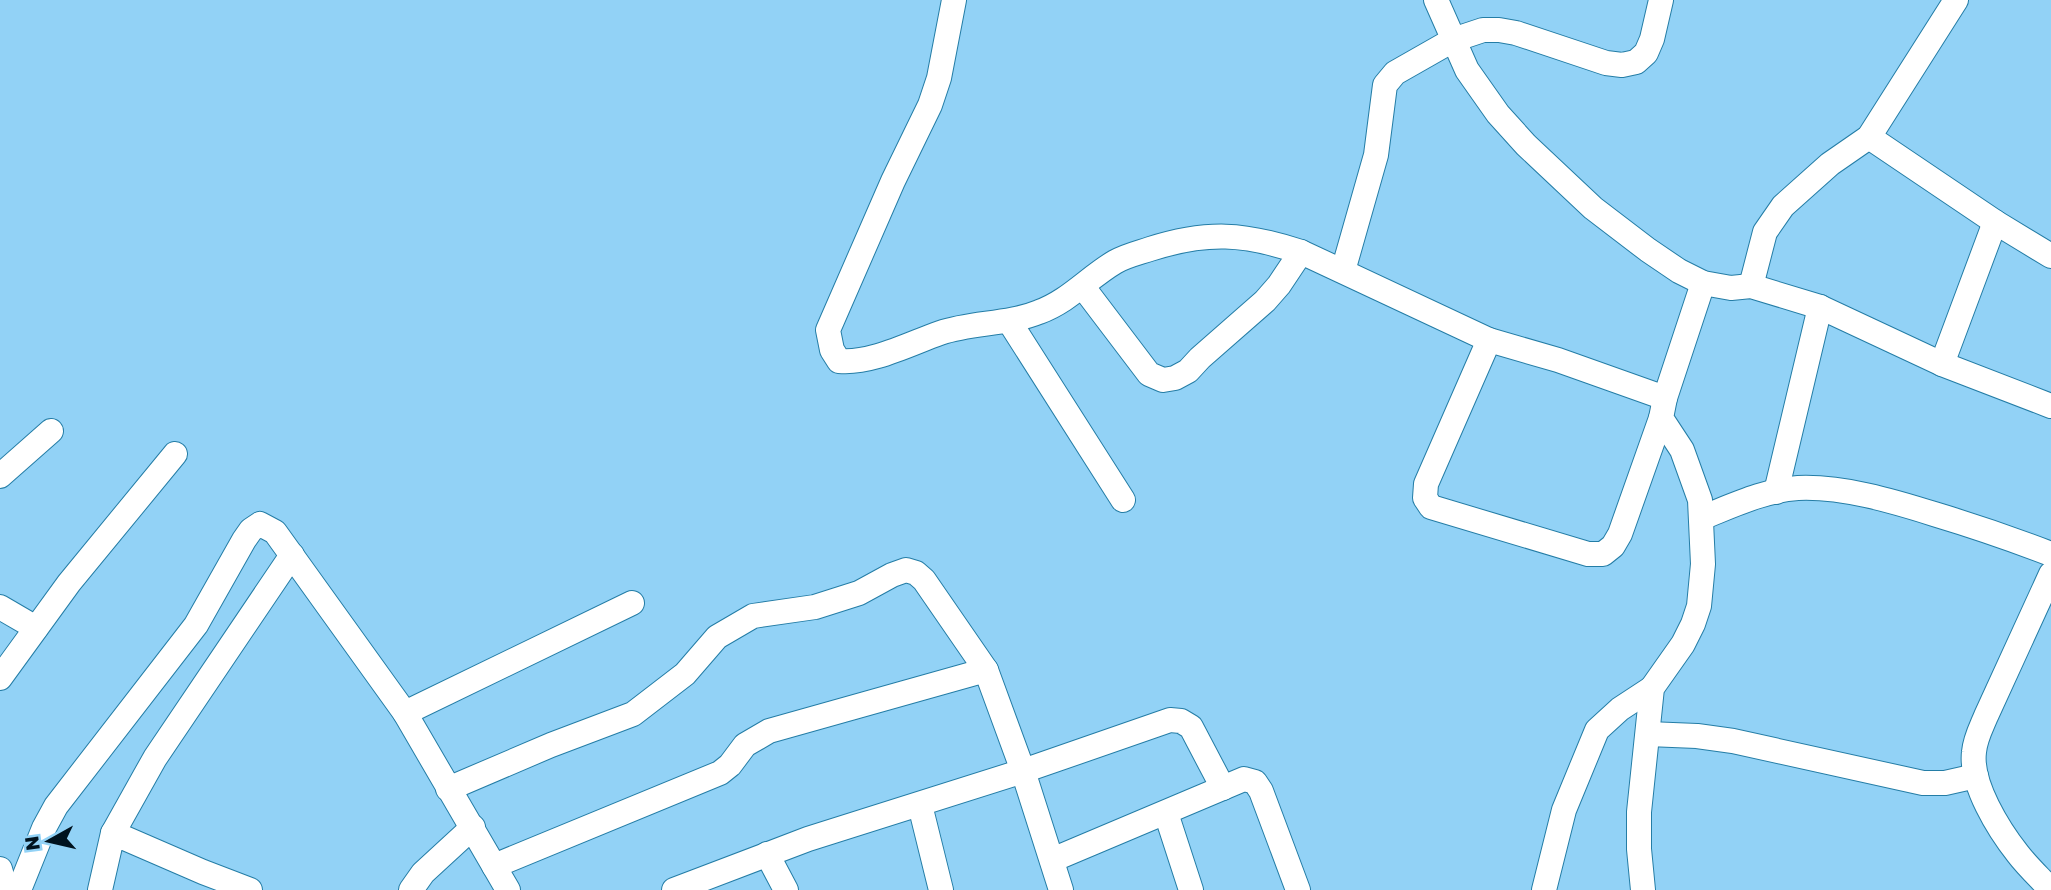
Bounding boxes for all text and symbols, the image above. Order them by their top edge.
north arrow [14,806,84,876]
text: N [19,835,44,852]

